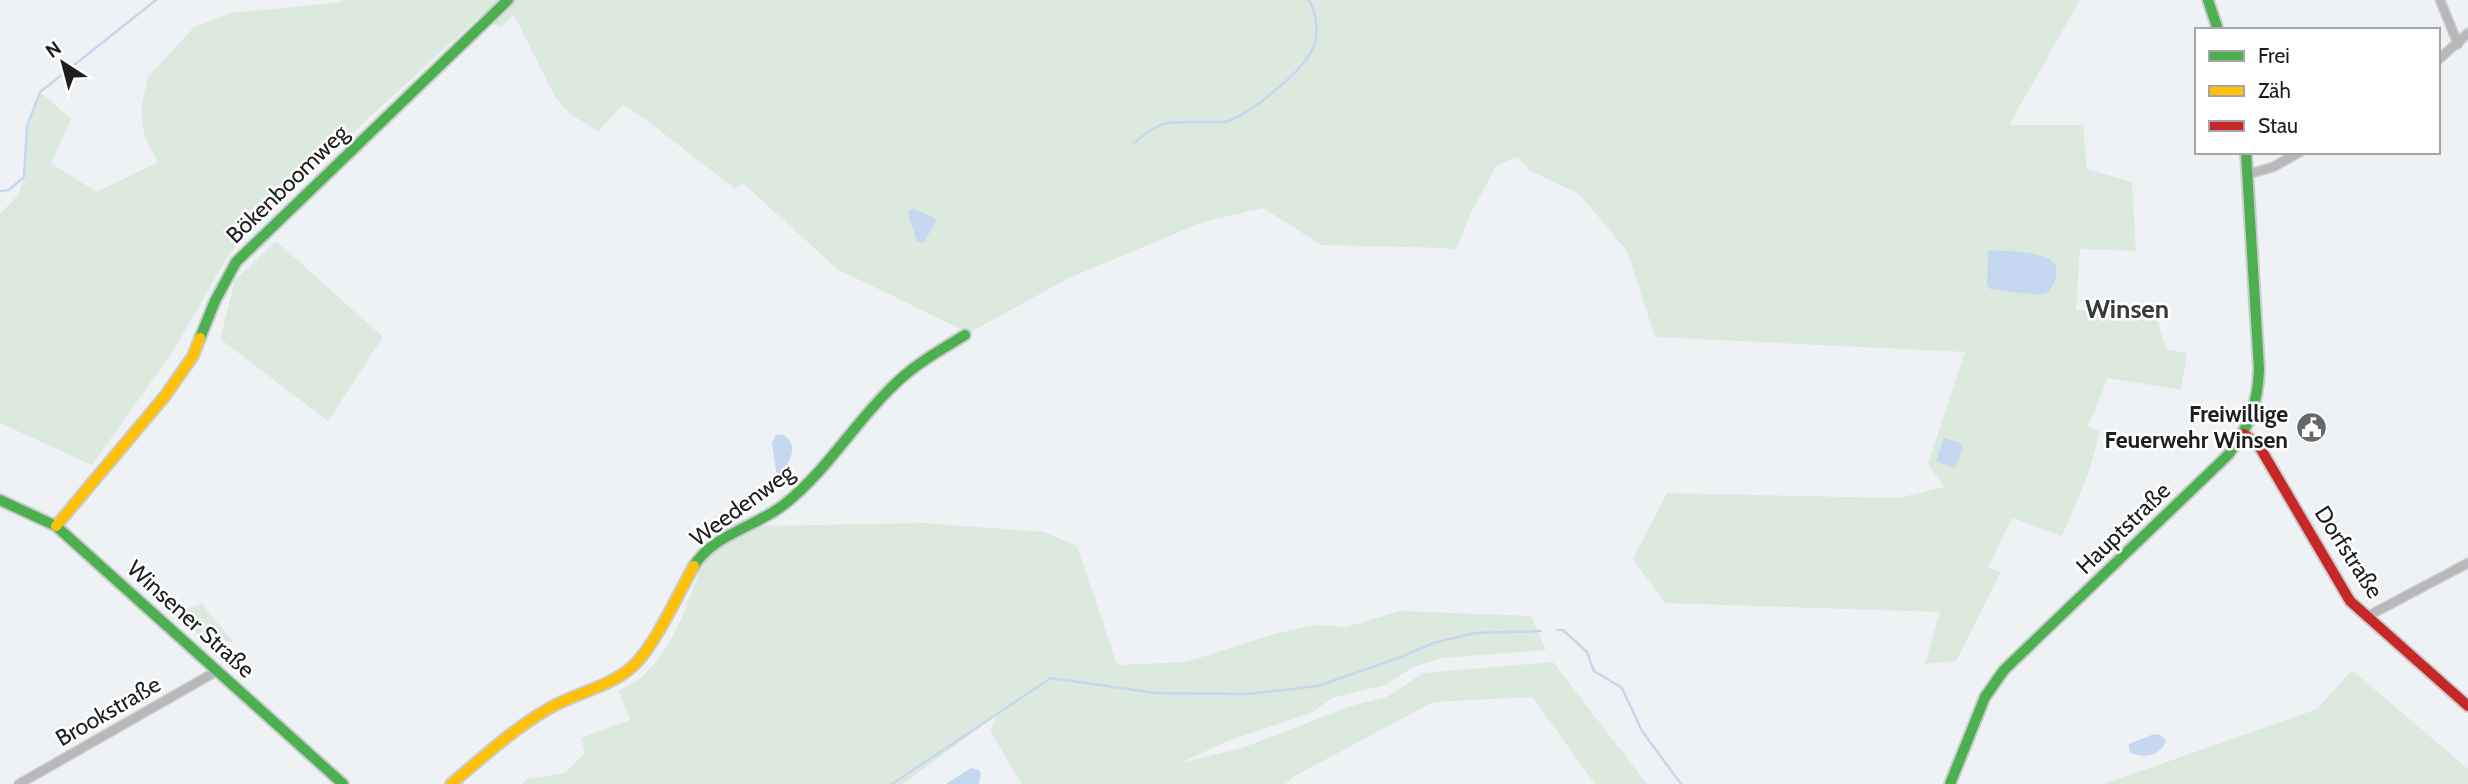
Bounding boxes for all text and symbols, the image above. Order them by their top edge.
north arrow [28,28,98,98]
legend [2195,28,2440,154]
text: N [41,36,65,63]
text: Frei [2258,43,2290,68]
text: Zäh [2258,78,2291,103]
text: Stau [2258,113,2298,138]
street label: Bökenboomweg [220,118,354,249]
district label: Winsen [2085,293,2169,325]
place label: Freiwillige Feuerwehr Winsen [2104,400,2288,454]
public building icon: Freiwillige Feuerwehr Winsen [2294,410,2328,444]
street label: Weedenweg [685,458,800,552]
street label: Hauptstraße [2070,476,2176,580]
street label: Dorfstraße [2309,501,2389,604]
street label: Winsener Straße [122,555,261,684]
street label: Brookstraße [51,670,166,752]

